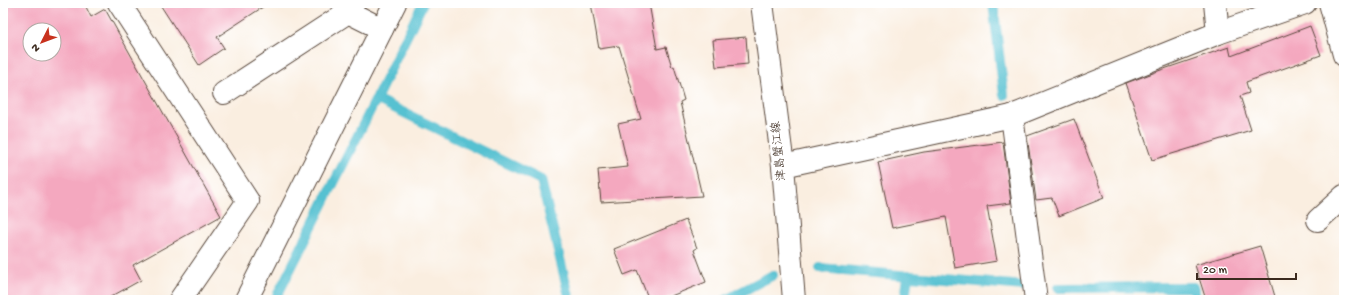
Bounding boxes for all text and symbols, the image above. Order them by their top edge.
north arrow [22,22,62,62]
text: N [29,41,43,54]
street label: 津島蟹江線 [769,120,790,182]
scale bar [1197,255,1296,281]
text: 20 m [1203,264,1228,278]

